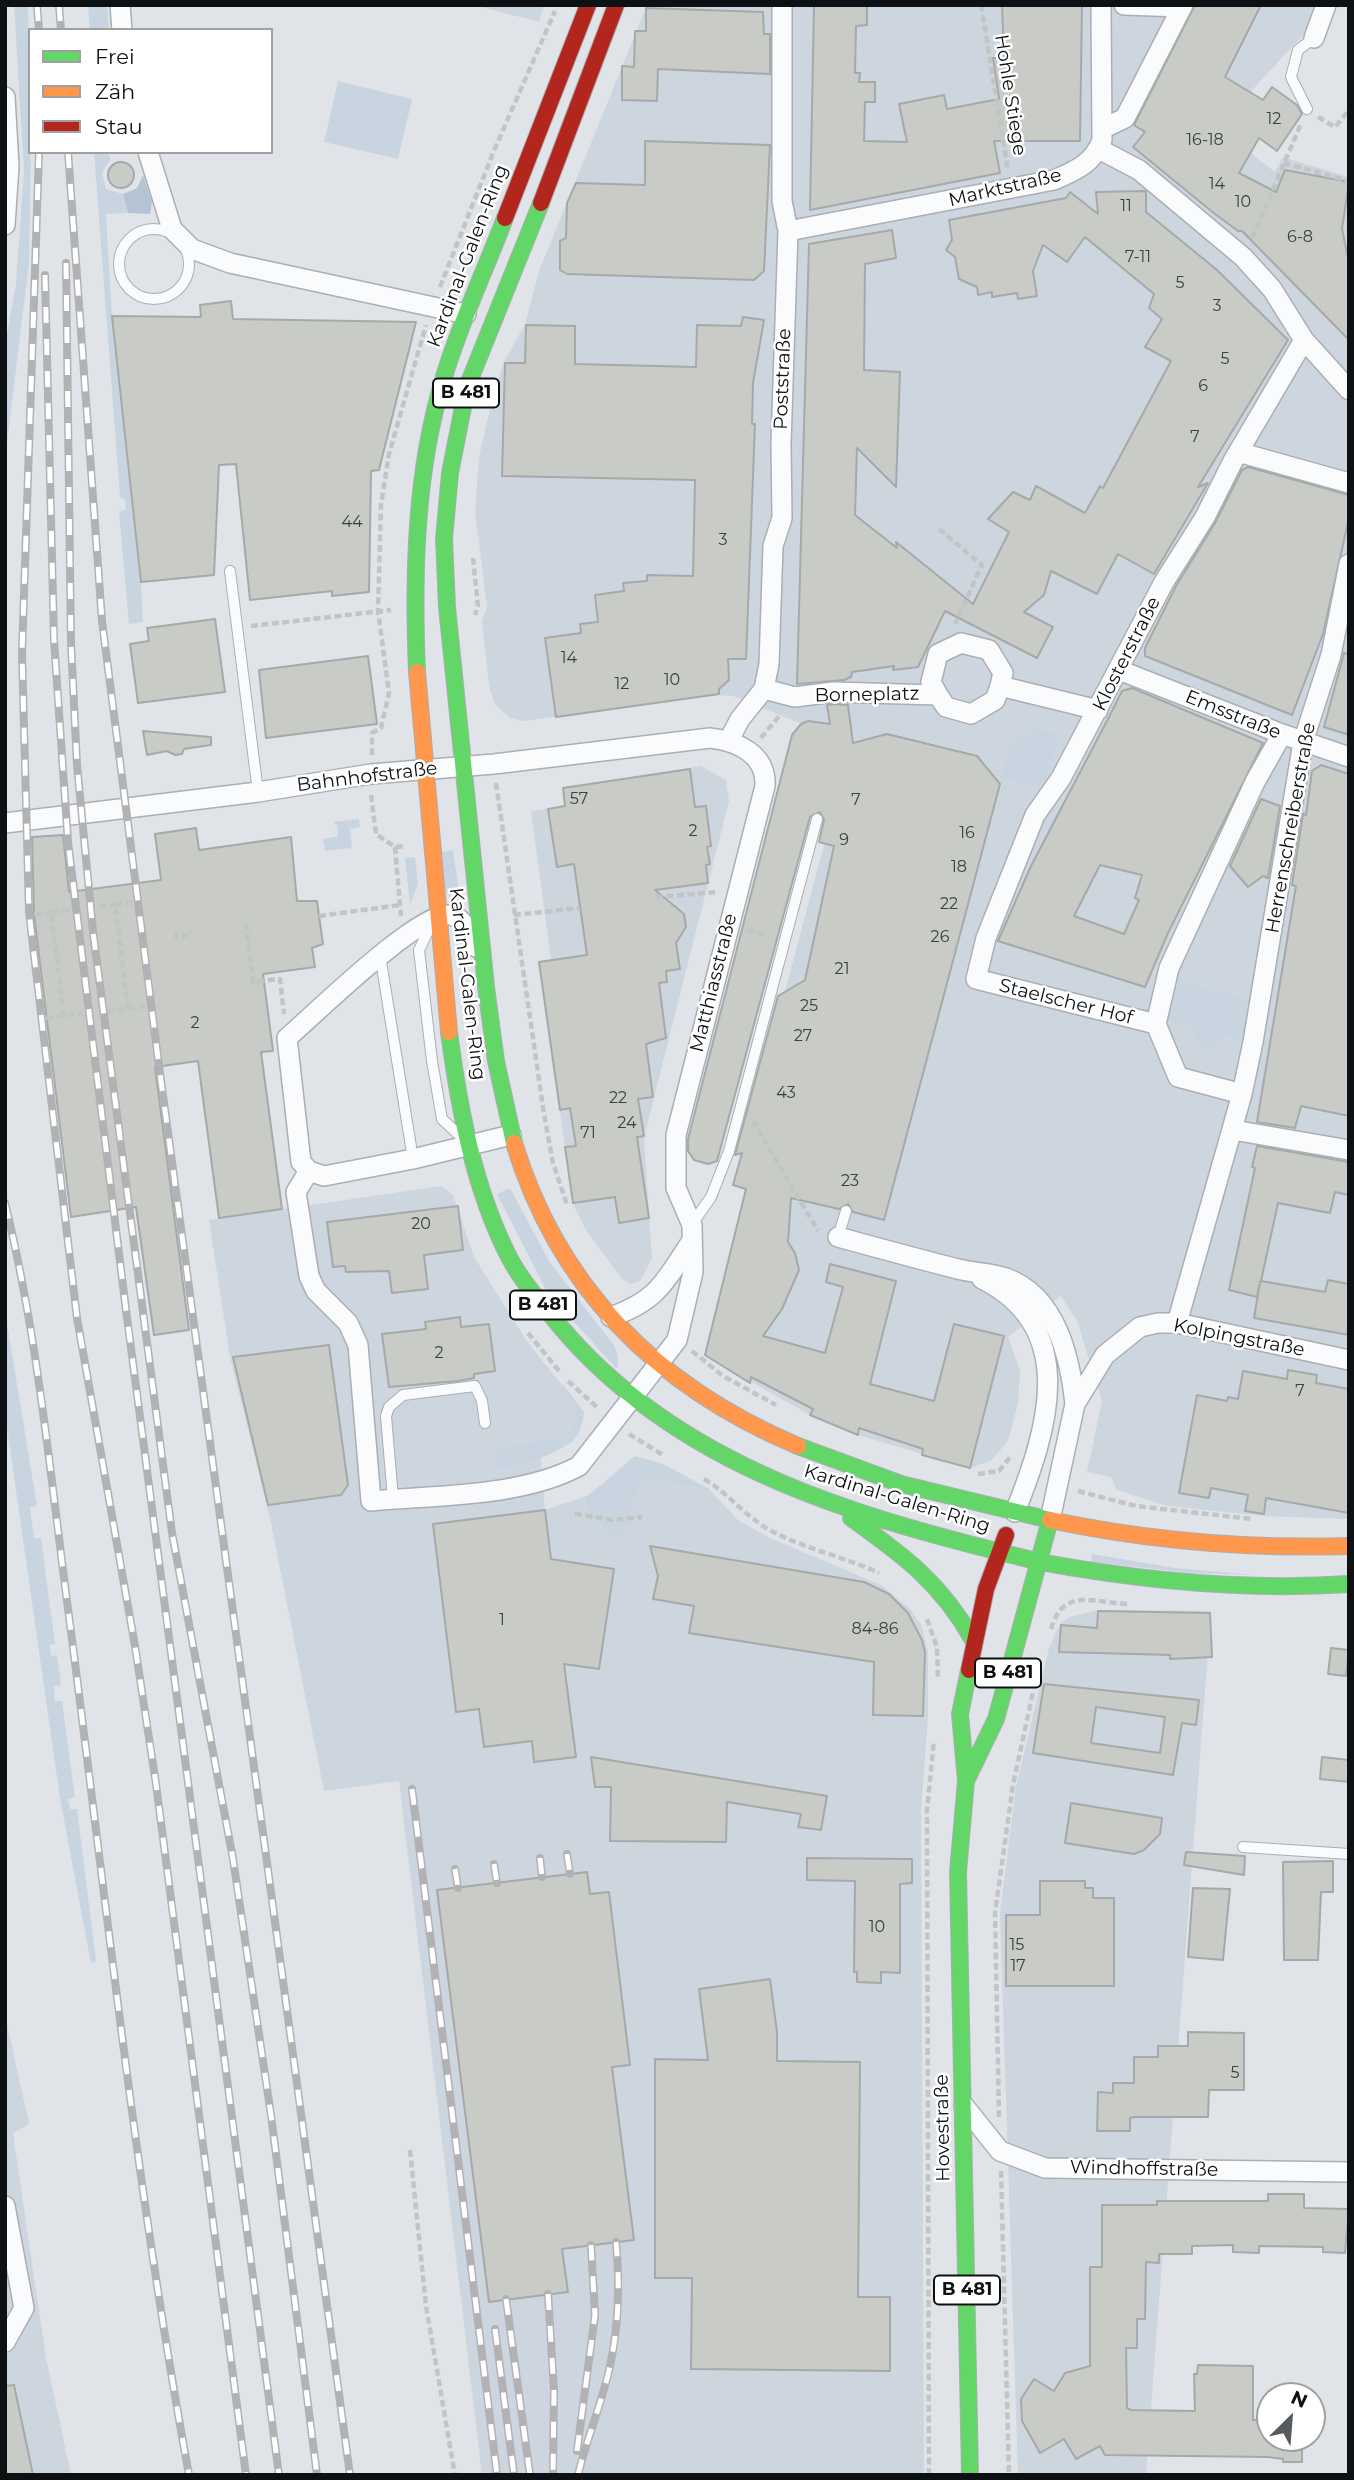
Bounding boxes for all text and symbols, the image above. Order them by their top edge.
legend [28,28,273,154]
street label: Hohle Stiege [989,33,1031,157]
text: Frei [95,44,135,69]
text: Zäh [95,79,135,104]
house number: 12 [1267,109,1281,129]
text: Stau [95,114,143,139]
house number: 16-18 [1186,130,1224,150]
street label: Kardinal-Galen-Ring [423,162,513,350]
street label: Marktstraße [946,164,1064,212]
house number: 14 [1209,174,1225,194]
house number: 10 [1235,192,1251,212]
house number: 11 [1120,196,1132,216]
house number: 6-8 [1287,227,1313,247]
house number: 7-11 [1125,247,1151,267]
house number: 5 [1175,273,1185,293]
house number: 3 [1212,296,1222,316]
street label: Poststraße [770,328,796,430]
house number: 5 [1220,349,1230,369]
house number: 6 [1198,376,1208,396]
road number: B 481 [433,379,499,408]
house number: 7 [1190,427,1200,447]
house number: 44 [341,512,363,532]
house number: 3 [718,530,728,550]
street label: Klosterstraße [1088,593,1166,715]
house number: 14 [561,648,577,668]
house number: 10 [664,670,680,690]
house number: 12 [615,674,629,694]
street label: Borneplatz [814,683,920,707]
street label: Emsstraße [1182,685,1284,745]
street label: Herrenschreiberstraße [1261,721,1321,935]
street label: Bahnhofstraße [295,757,439,797]
house number: 57 [570,789,588,809]
house number: 7 [851,790,861,810]
house number: 2 [688,821,698,841]
house number: 16 [959,823,975,843]
house number: 9 [839,830,849,850]
house number: 18 [951,857,967,877]
street label: Kardinal-Galen-Ring [444,886,490,1082]
house number: 22 [940,894,958,914]
street label: Matthiasstraße [686,911,742,1055]
house number: 26 [931,927,949,947]
house number: 21 [835,959,849,979]
street label: Staelscher Hof [997,974,1135,1030]
house number: 25 [800,996,818,1016]
house number: 2 [190,1013,200,1033]
house number: 27 [794,1026,812,1046]
house number: 43 [776,1083,796,1103]
house number: 22 [609,1088,627,1108]
house number: 24 [617,1113,637,1133]
house number: 71 [580,1123,596,1143]
house number: 23 [841,1171,859,1191]
house number: 20 [411,1214,431,1234]
road number: B 481 [510,1290,576,1320]
street label: Kolpingstraße [1171,1314,1307,1362]
house number: 2 [434,1343,444,1363]
house number: 7 [1295,1381,1305,1401]
street label: Kardinal-Galen-Ring [801,1460,993,1538]
house number: 1 [499,1610,505,1630]
house number: 84-86 [851,1619,899,1639]
road number: B 481 [975,1658,1041,1688]
house number: 10 [869,1917,885,1937]
house number: 15 [1010,1935,1024,1955]
house number: 17 [1010,1956,1026,1976]
house number: 5 [1230,2063,1240,2083]
street label: Hovestraße [931,2074,955,2182]
street label: Windhoffstraße [1070,2156,1218,2182]
road number: B 481 [934,2276,1000,2304]
north arrow [1256,2382,1326,2452]
text: N [1287,2386,1311,2413]

